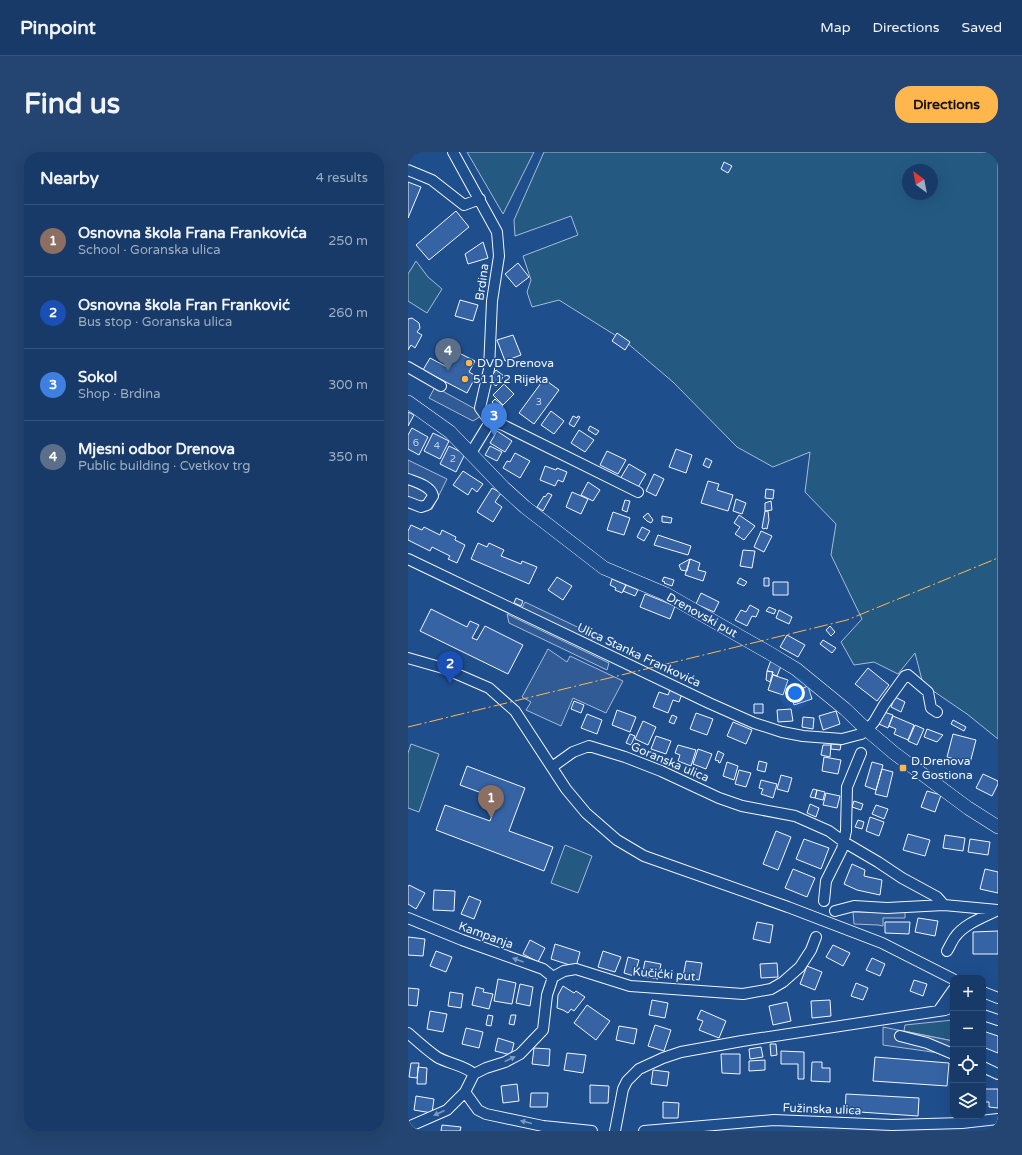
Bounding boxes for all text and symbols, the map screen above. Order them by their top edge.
text: Pinpoint [20,17,96,39]
text: Map [820,19,851,36]
text: Directions [873,19,940,36]
text: Saved [962,19,1002,36]
button: Directions [895,86,998,123]
text: Find us [24,87,120,121]
north arrow [902,164,938,200]
text: Nearby [40,168,99,189]
text: 4 results [316,170,368,186]
text: Osnovna škola Frana Frankovića [78,224,307,242]
text: 1 [49,233,57,249]
text: 250 m [328,233,368,249]
text: School · Goranska ulica [78,242,221,258]
street label: Brdina [472,263,492,301]
text: Osnovna škola Fran Franković [78,296,290,314]
text: 2 [49,305,57,321]
text: 260 m [328,305,368,321]
text: Bus stop · Goranska ulica [78,314,232,330]
pin: 4 [435,338,461,371]
place label: DVD Drenova [477,356,554,370]
marker: DVD Drenova [464,358,474,368]
text: Sokol [78,368,117,386]
place label: 51112 Rijeka [473,372,548,386]
marker: 51112 Rijeka [460,374,470,384]
text: 3 [49,377,57,393]
text: 300 m [328,377,368,393]
text: Shop · Brdina [78,386,160,402]
house number: 3 [536,396,542,408]
pin: 3 [481,403,507,436]
house number: 6 [413,437,419,449]
text: Mjesni odbor Drenova [78,440,235,458]
house number: 4 [434,440,440,452]
text: 4 [49,449,57,465]
text: 350 m [328,449,368,465]
house number: 2 [450,453,456,465]
text: Public building · Cvetkov trg [78,458,250,474]
street label: Drenovski put [664,590,740,640]
street label: Ulica Stanka Frankovića [575,620,703,690]
pin: 2 [437,651,463,684]
your location [785,683,805,703]
street label: Goranska ulica [629,739,711,785]
place label: D.Drenova 2 Gostiona [911,754,973,782]
marker: D.Drenova 2 Gostiona [898,763,908,773]
pin: 1 [478,785,504,818]
street label: Kampanja [457,919,515,951]
one-way arrow [512,957,524,963]
street label: Kučićki put [632,964,697,984]
map controls [950,975,986,1119]
button: + [950,975,986,1011]
button: − [950,1011,986,1047]
button: locate [950,1047,986,1083]
one-way arrow [504,1056,515,1062]
button: layers [950,1083,986,1119]
street label: Fužinska ulica [782,1101,862,1117]
one-way arrow [434,1110,445,1116]
one-way arrow [519,1119,531,1125]

